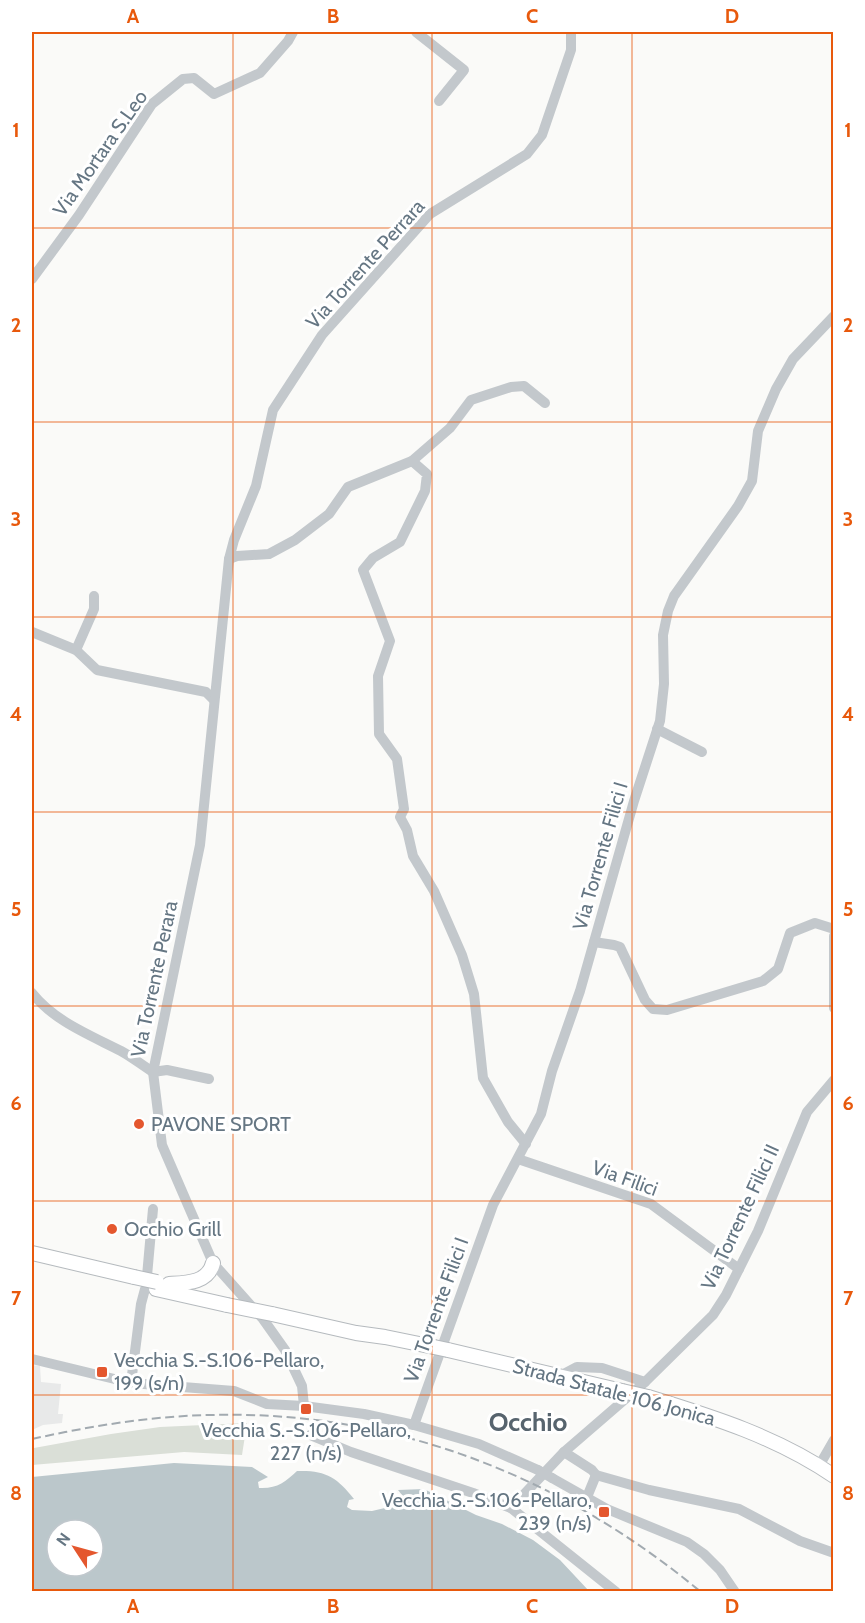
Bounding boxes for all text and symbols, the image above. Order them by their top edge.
text: A [127,4,140,28]
text: B [327,4,339,28]
text: C [526,4,538,28]
text: D [725,4,739,28]
street label: Via Mortara S.Leo [48,85,152,221]
text: 1 [12,118,20,142]
text: 1 [844,118,852,142]
street label: Via Torrente Perrara [301,194,430,334]
text: 2 [11,313,21,337]
text: 2 [843,313,853,337]
text: 3 [11,507,21,531]
text: 3 [843,507,853,531]
text: 4 [10,702,22,726]
text: 4 [842,702,854,726]
street label: Via Torrente Filici I [567,779,633,933]
text: 5 [11,897,21,921]
text: 5 [843,897,853,921]
street label: Via Torrente Perara [126,898,182,1060]
text: 6 [10,1091,22,1115]
text: 6 [842,1091,854,1115]
place label: PAVONE SPORT [151,1112,291,1136]
marker: PAVONE SPORT [132,1117,146,1131]
street label: Via Torrente Filici II [696,1140,784,1294]
street label: Via Filici [589,1155,661,1201]
place label: Occhio Grill [124,1217,221,1241]
marker: Occhio Grill [105,1222,119,1236]
street label: Via Torrente Filici I [399,1234,473,1386]
text: 7 [11,1286,22,1310]
text: 7 [843,1286,854,1310]
place label: Vecchia S.-S.106-Pellaro, 199 (s/n) [114,1348,324,1395]
street label: Strada Statale 106 Jonica [510,1353,718,1431]
marker: Vecchia S.-S.106-Pellaro, 199 (s/n) [95,1365,109,1379]
marker: Vecchia S.-S.106-Pellaro, 227 (n/s) [299,1402,313,1416]
district label: Occhio [489,1406,567,1438]
place label: Vecchia S.-S.106-Pellaro, 227 (n/s) [201,1418,411,1465]
text: 8 [10,1481,22,1505]
text: 8 [842,1481,854,1505]
place label: Vecchia S.-S.106-Pellaro, 239 (n/s) [382,1488,592,1535]
marker: Vecchia S.-S.106-Pellaro, 239 (n/s) [597,1505,611,1519]
north arrow [45,1518,105,1578]
text: N [52,1529,74,1550]
text: A [127,1594,140,1618]
text: B [327,1594,339,1618]
text: C [526,1594,538,1618]
text: D [725,1594,739,1618]

